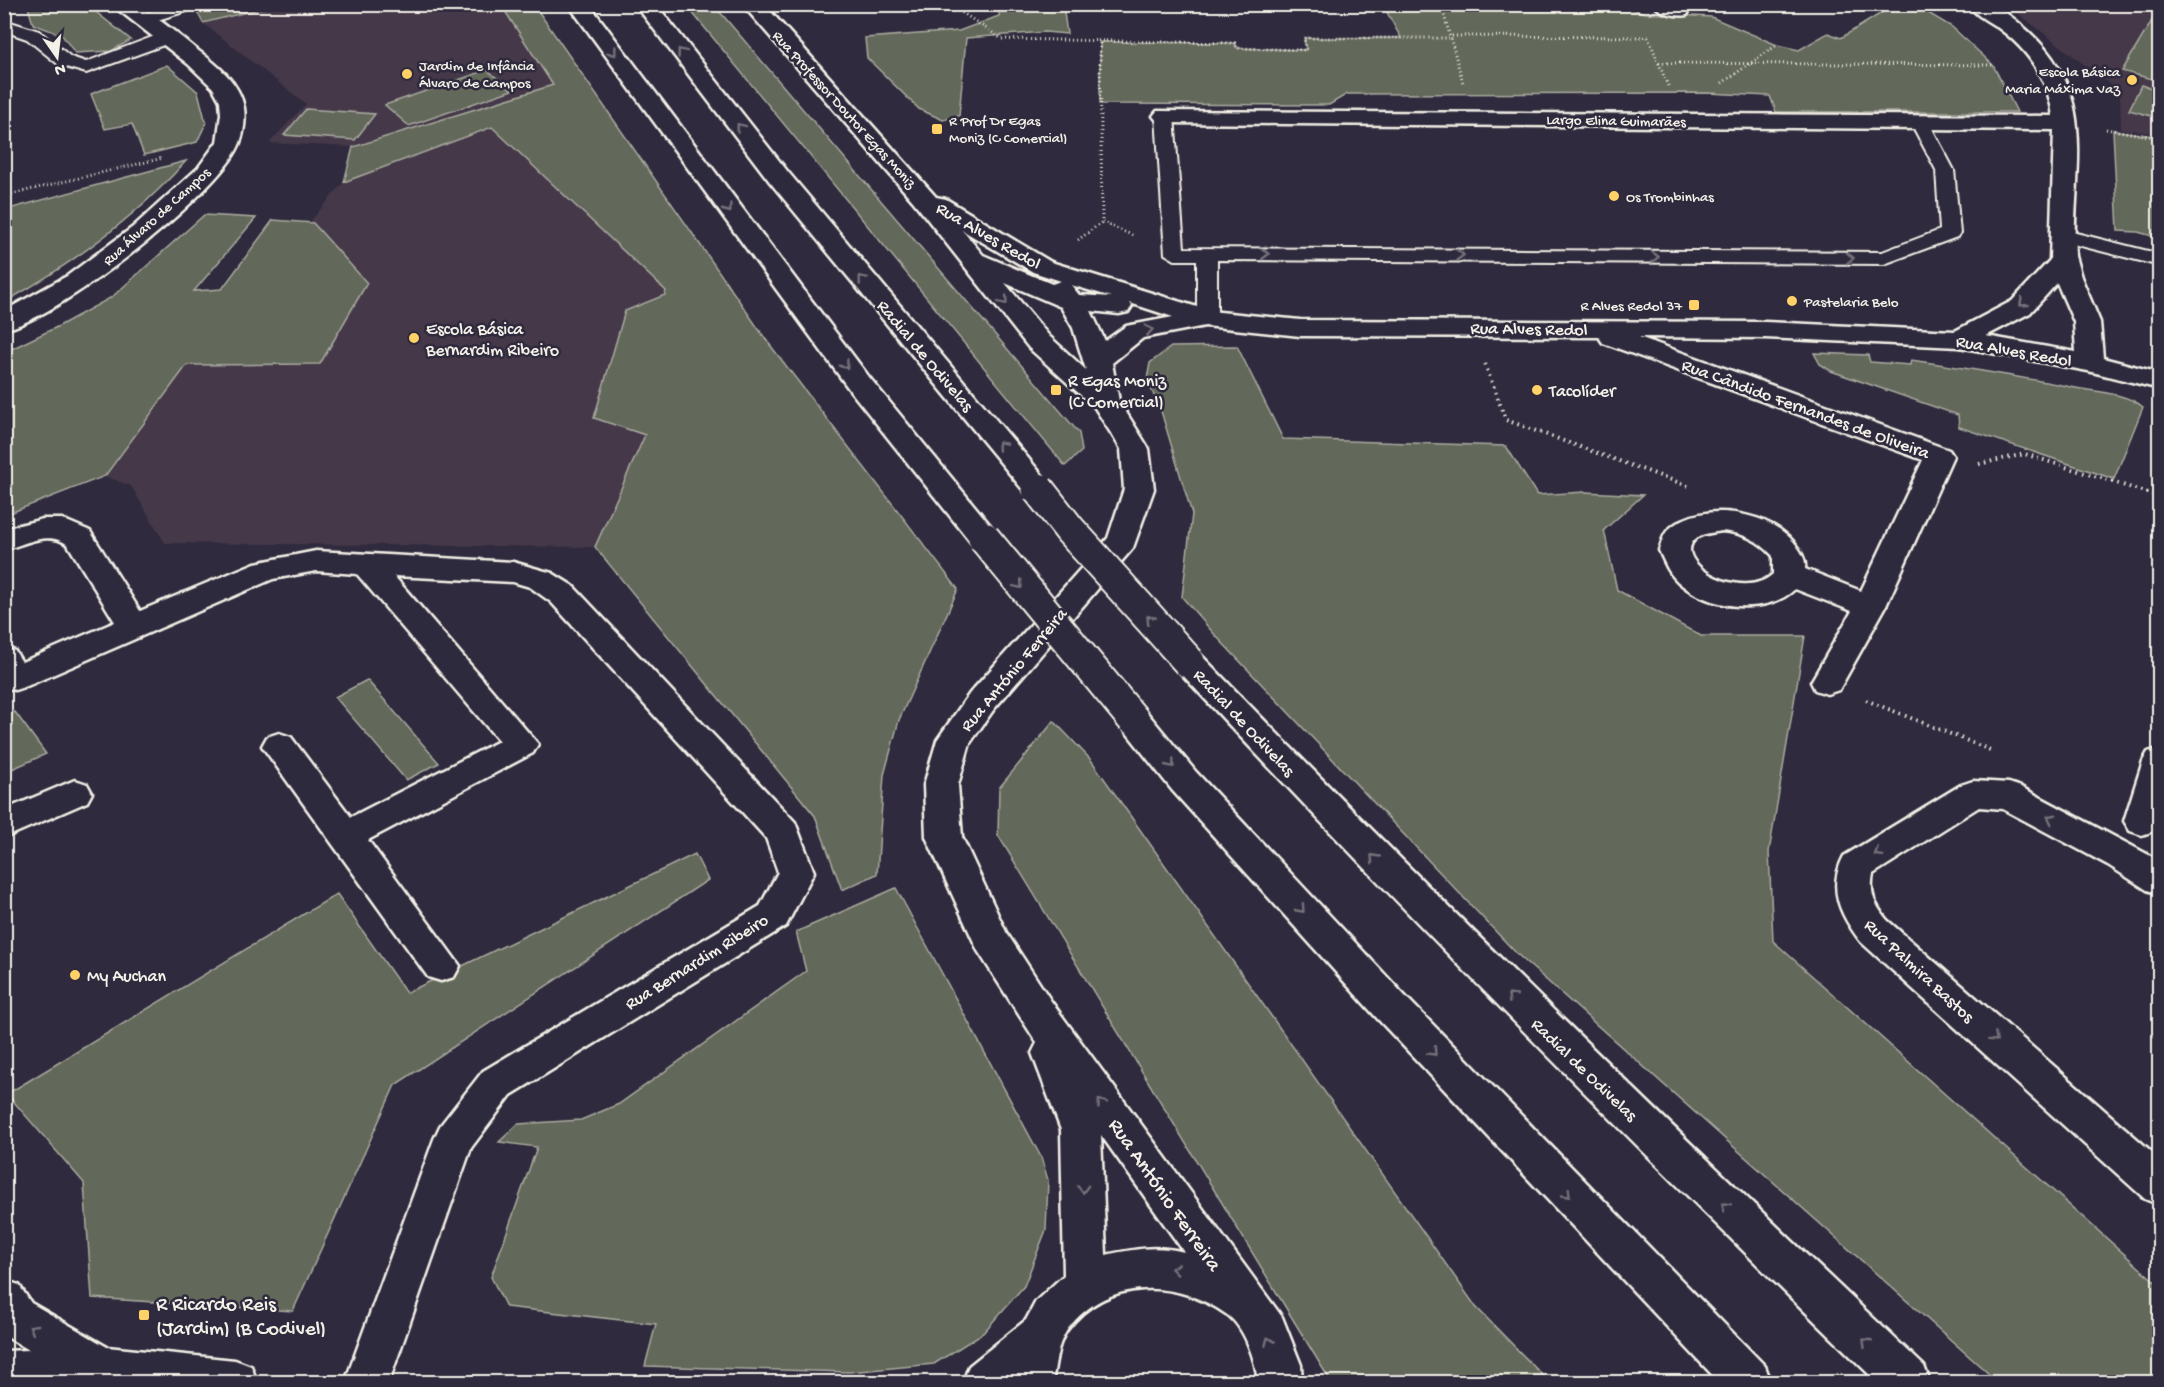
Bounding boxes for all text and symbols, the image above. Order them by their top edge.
north arrow [27,27,87,87]
street label: Rua Professor Doutor Egas Moniz [768,28,919,193]
one-way arrow [605,45,616,56]
one-way arrow [678,48,689,59]
text: N [52,58,67,79]
place label: Jardim de Infância Álvaro de Campos [419,58,535,93]
place label: Escola Básica Maria Máxima Vaz [2005,64,2121,99]
marker: Jardim de Infância Álvaro de Campos [400,67,414,81]
marker: Escola Básica Maria Máxima Vaz [2125,73,2139,87]
street label: Largo Elina Guimarães [1546,112,1686,132]
place label: R Prof Dr Egas Moniz (C Comercial) [949,113,1068,148]
marker: R Prof Dr Egas Moniz (C Comercial) [930,122,944,136]
one-way arrow [737,123,748,134]
street label: Rua Álvaro de Campos [100,164,215,270]
marker: Os Trombinhas [1607,189,1621,203]
place label: Os Trombinhas [1626,189,1714,207]
street label: Rua Alves Redol [932,199,1044,276]
one-way arrow [721,202,732,213]
one-way arrow [1261,248,1270,260]
one-way arrow [1456,249,1465,261]
one-way arrow [1651,251,1660,263]
one-way arrow [1846,252,1855,264]
one-way arrow [859,275,870,286]
one-way arrow [997,294,1008,305]
marker: Pastelaria Belo [1785,294,1799,308]
place label: Pastelaria Belo [1803,294,1899,312]
one-way arrow [2019,296,2030,307]
street label: Radial de Odivelas [871,297,978,418]
place label: R Alves Redol 37 [1580,298,1683,316]
marker: R Alves Redol 37 [1687,298,1701,312]
street label: Rua Alves Redol [1470,319,1588,342]
place label: Escola Básica Bernardim Ribeiro [425,320,559,362]
one-way arrow [1144,324,1154,336]
marker: Escola Básica Bernardim Ribeiro [407,331,421,345]
street label: Rua Alves Redol [1954,332,2073,373]
street label: Rua Cândido Fernandes de Oliveira [1678,356,1933,465]
one-way arrow [838,358,849,369]
place label: R Egas Moniz (C Comercial) [1068,372,1167,414]
place label: Tacolíder [1548,382,1617,403]
marker: R Egas Moniz (C Comercial) [1049,383,1063,397]
marker: Tacolíder [1530,383,1544,397]
one-way arrow [997,441,1008,452]
one-way arrow [1012,578,1023,589]
street label: Rua António Ferreira [957,604,1073,737]
one-way arrow [1146,615,1157,625]
street label: Radial de Odivelas [1188,666,1299,783]
one-way arrow [1163,757,1174,768]
one-way arrow [2046,814,2057,825]
one-way arrow [1874,846,1884,858]
one-way arrow [1370,854,1381,864]
one-way arrow [1293,902,1304,913]
street label: Rua Bernardim Ribeiro [622,910,773,1016]
street label: Rua Palmira Bastos [1859,916,1979,1029]
place label: My Auchan [87,967,166,988]
marker: My Auchan [68,968,82,982]
one-way arrow [1507,993,1518,1004]
street label: Radial de Odivelas [1526,1015,1642,1128]
one-way arrow [1987,1031,1998,1042]
one-way arrow [1426,1046,1437,1056]
one-way arrow [1098,1098,1109,1109]
street label: Rua António Ferreira [1101,1115,1226,1278]
one-way arrow [1076,1184,1089,1193]
one-way arrow [1560,1187,1571,1197]
one-way arrow [1722,1203,1733,1214]
one-way arrow [1170,1263,1180,1275]
place label: R Ricardo Reis (Jardim) (B Codivel) [156,1294,326,1343]
marker: R Ricardo Reis (Jardim) (B Codivel) [137,1308,151,1322]
one-way arrow [29,1323,39,1335]
one-way arrow [1264,1336,1276,1347]
one-way arrow [1862,1338,1872,1349]

